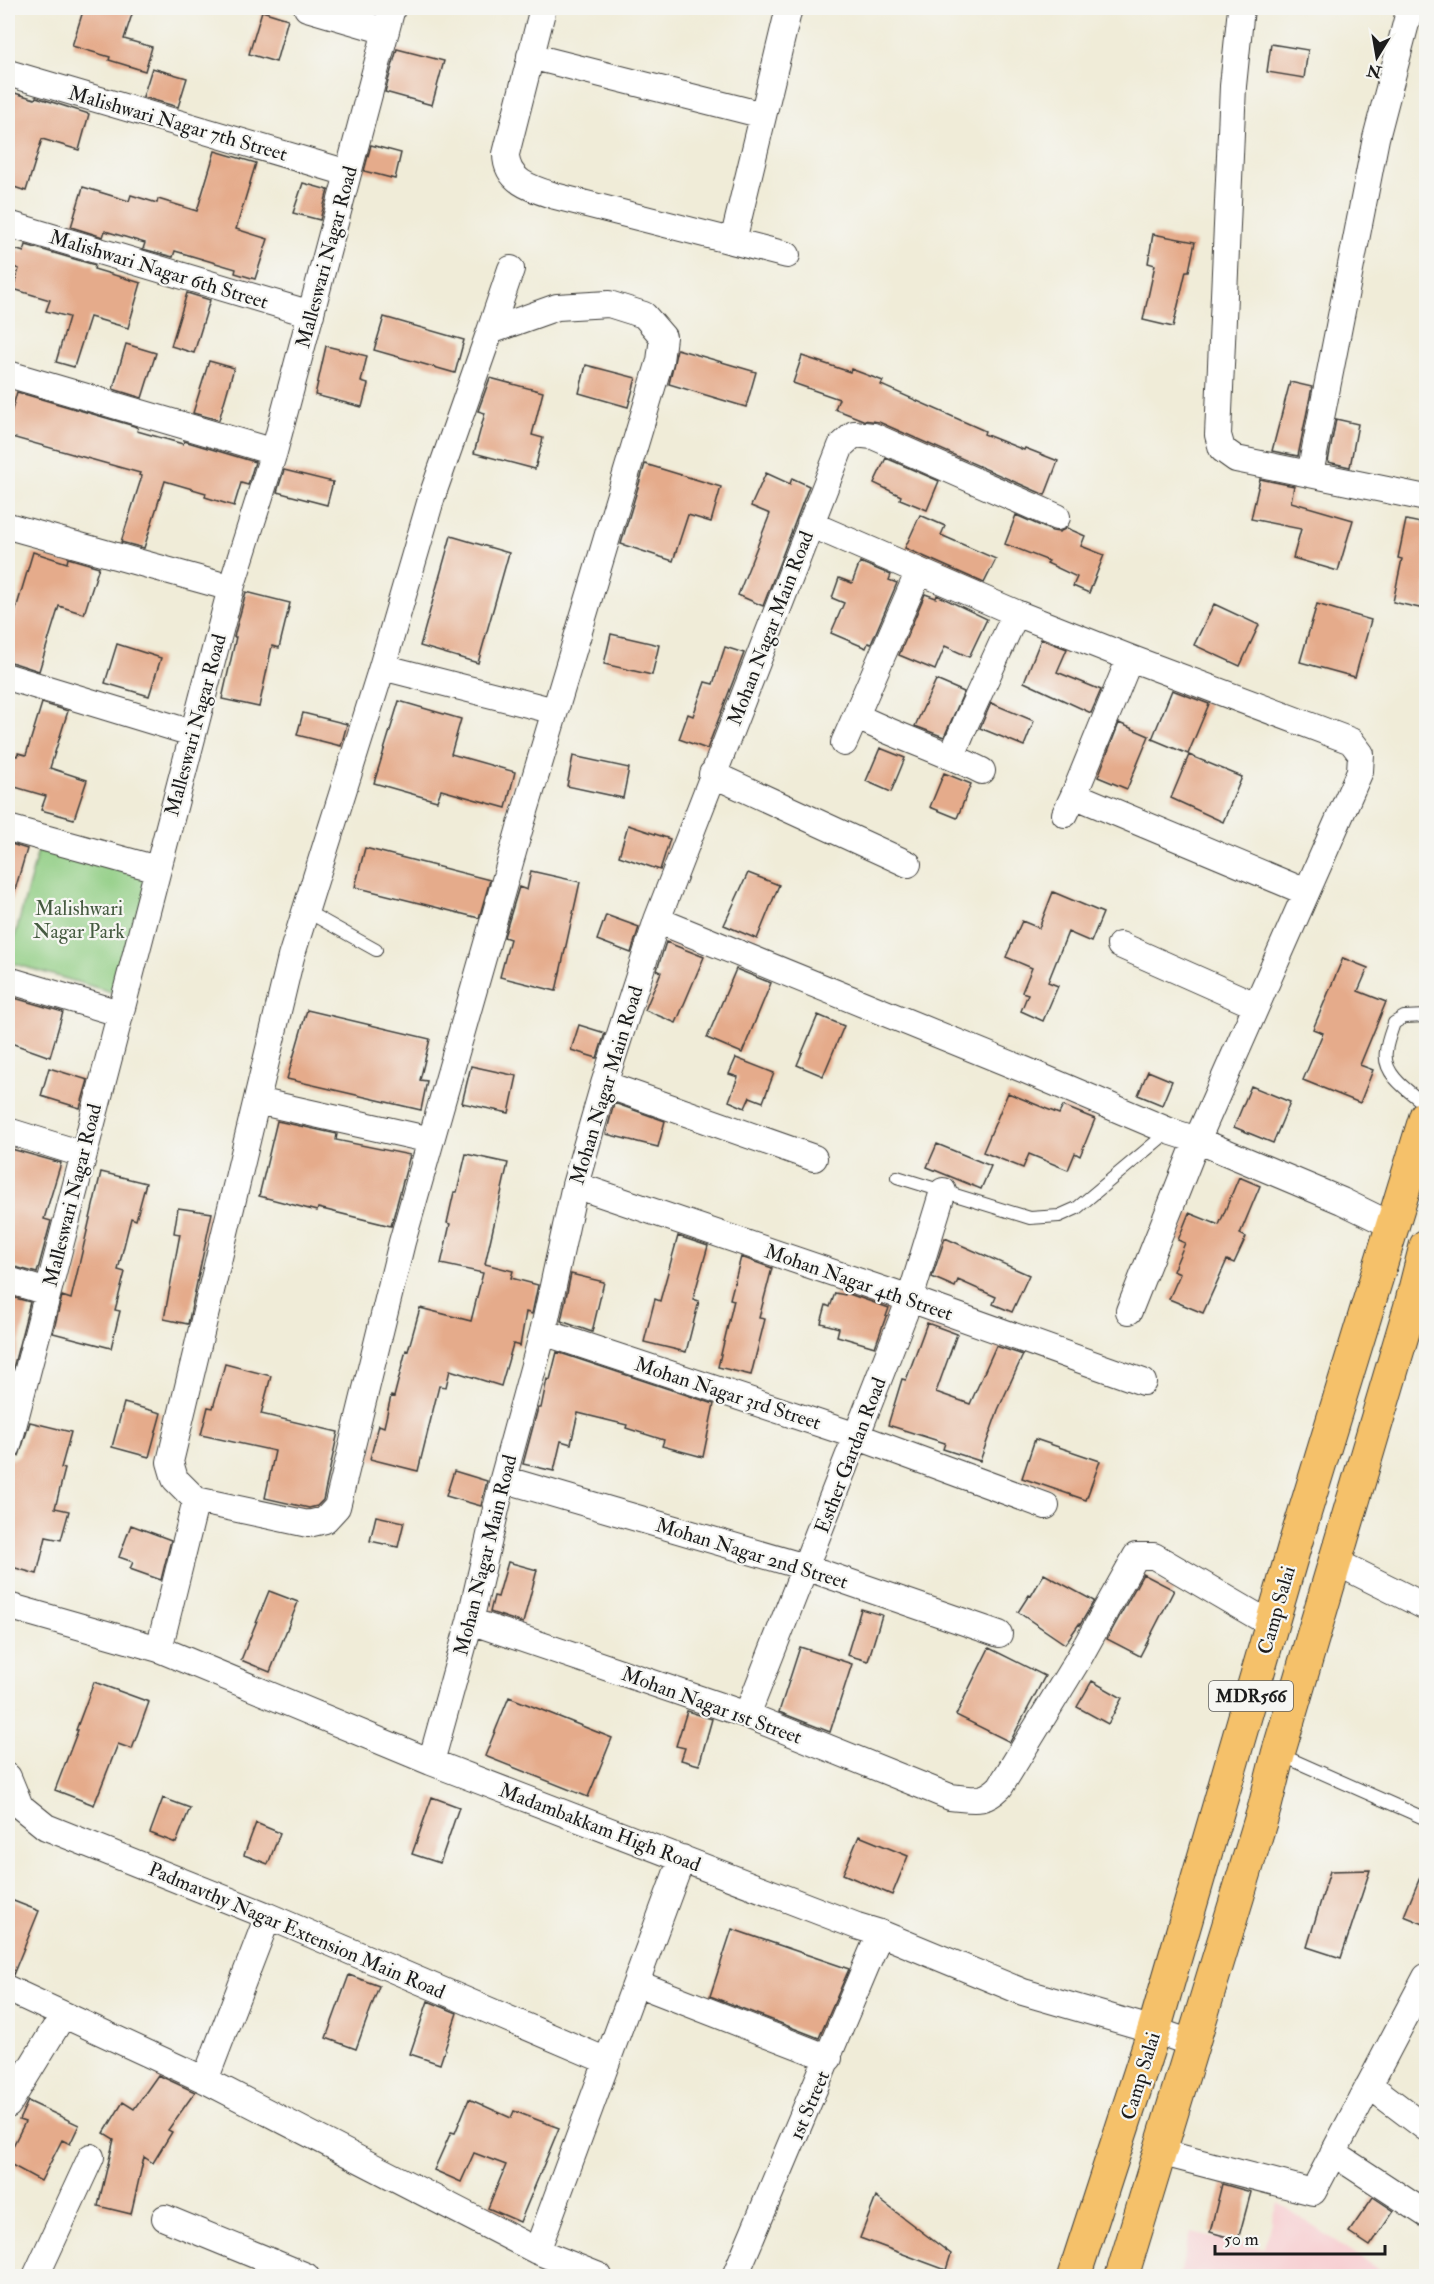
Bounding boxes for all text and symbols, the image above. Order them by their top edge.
north arrow [1347,27,1407,87]
text: N [1365,59,1384,82]
street label: Malishwari Nagar 7th Street [66,80,291,167]
street label: Malleswari Nagar Road [290,163,363,351]
street label: Malishwari Nagar 6th Street [47,224,272,315]
street label: Mohan Nagar Main Road [722,527,819,729]
street label: Malleswari Nagar Road [159,631,232,819]
park label: Malishwari Nagar Park [33,896,125,944]
street label: Mohan Nagar Main Road [564,983,649,1187]
street label: Malleswari Nagar Road [38,1101,107,1289]
street label: Mohan Nagar 4th Street [762,1239,957,1327]
street label: Mohan Nagar 3rd Street [632,1352,825,1436]
street label: Esther Gardan Road [809,1374,892,1537]
street label: Mohan Nagar Main Road [448,1452,523,1658]
street label: Mohan Nagar 2nd Street [653,1512,852,1595]
street label: Camp Salai [1252,1563,1302,1657]
street label: Mohan Nagar 1st Street [618,1661,806,1750]
road number: MDR566 [1209,1681,1293,1711]
street label: Madambakkam High Road [496,1777,704,1878]
street label: Padmavthy Nagar Extension Main Road [145,1856,449,2005]
street label: Camp Salai [1115,2029,1167,2123]
street label: 1st Street [784,2066,835,2144]
scale bar [1215,2218,1384,2256]
text: 50 m [1224,2228,1259,2251]

